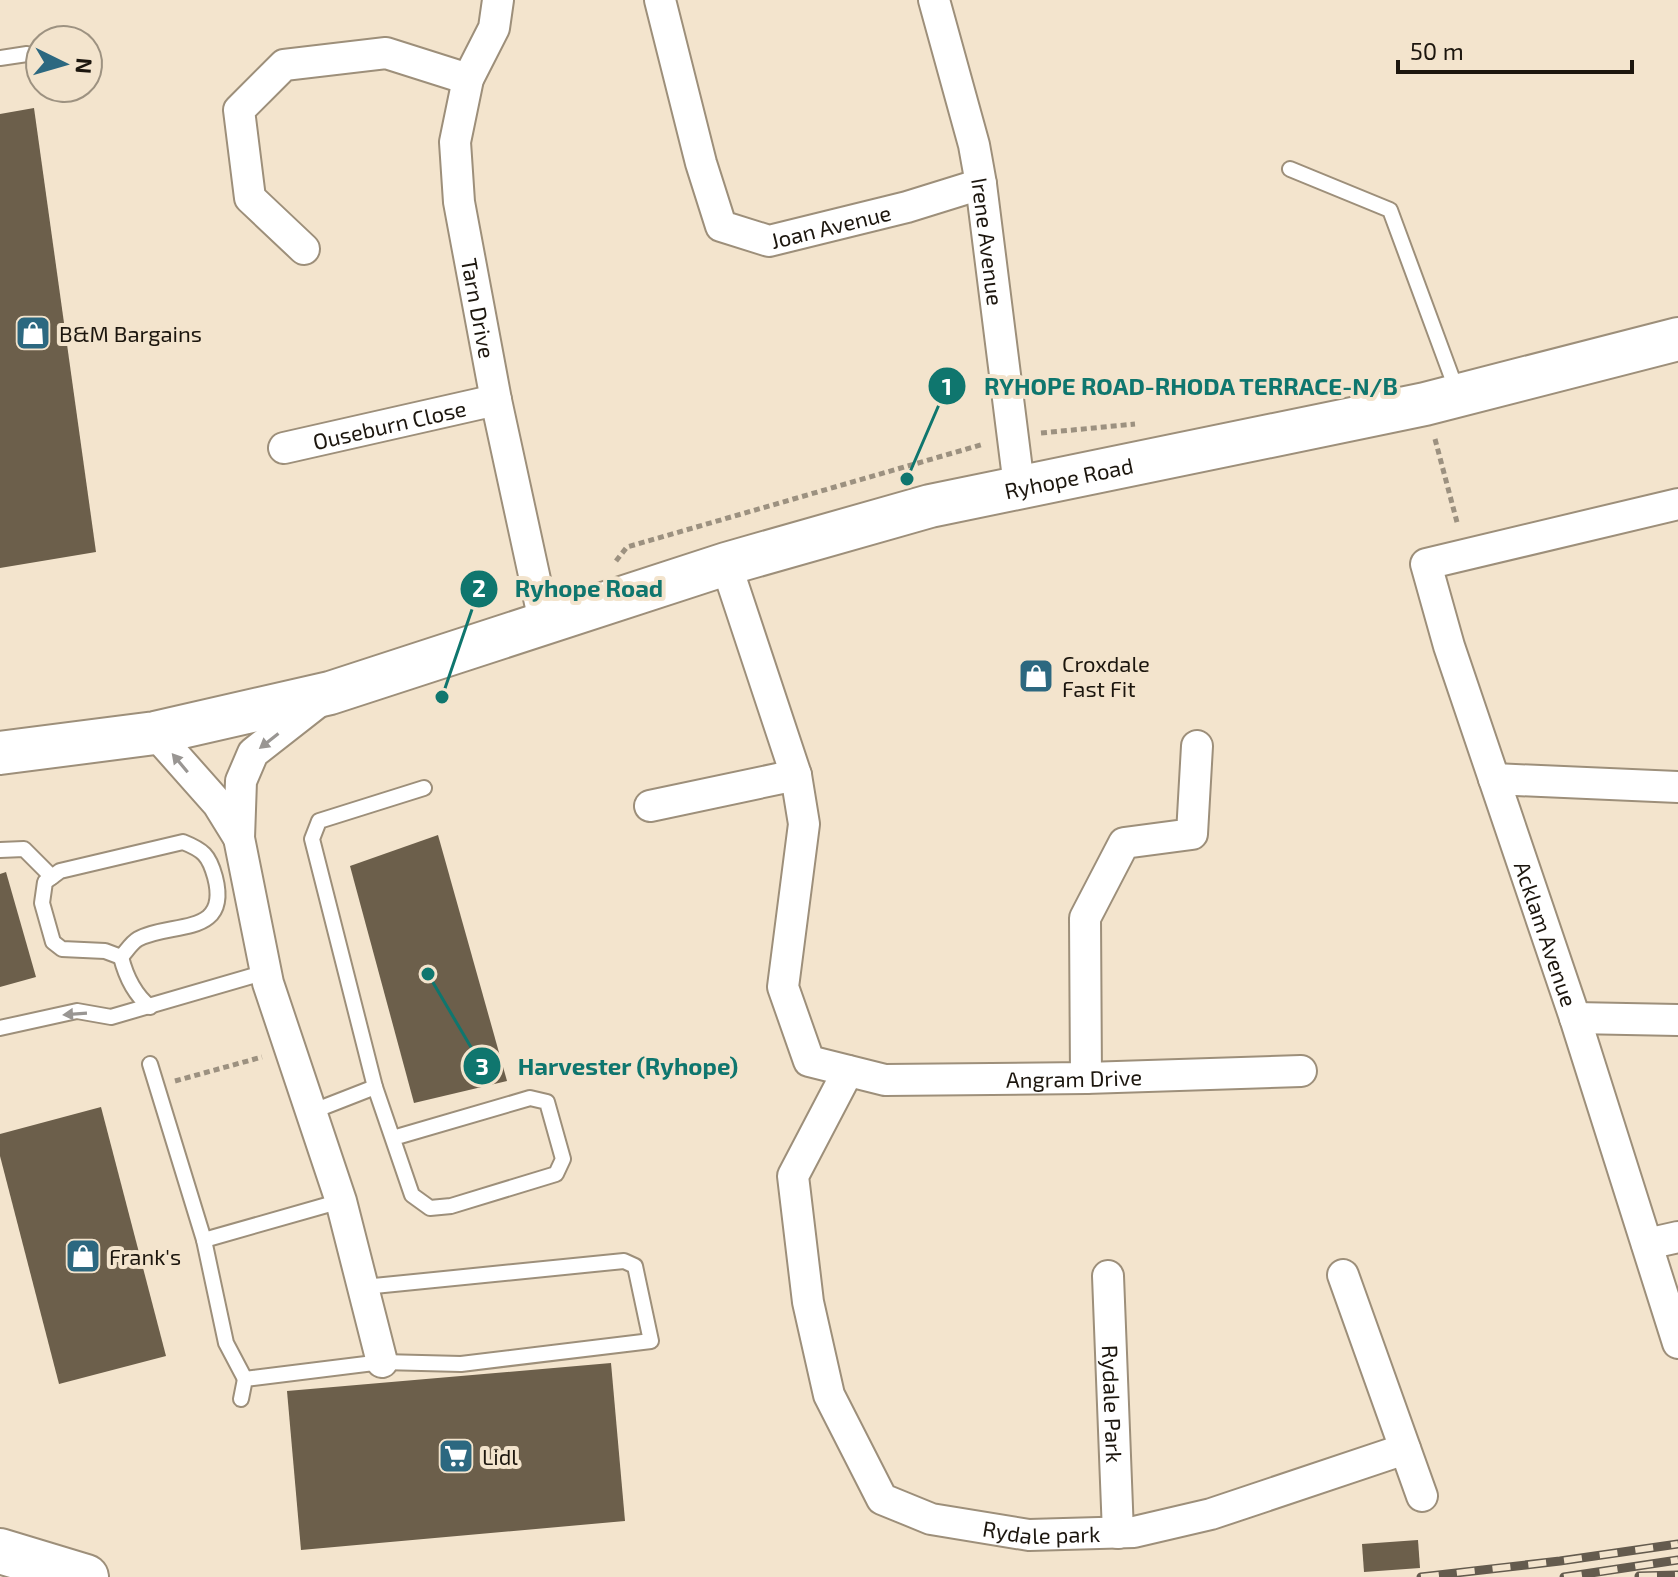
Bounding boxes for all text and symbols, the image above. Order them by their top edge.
north arrow [24,24,104,104]
scale bar [1398,24,1632,74]
text: 50 m [1410,36,1464,65]
text: N [71,57,99,75]
street label: Irene Avenue [967,175,1009,307]
street label: Joan Avenue [768,198,894,253]
street label: Tarn Drive [457,256,501,360]
shop icon: B&M Bargains [14,314,52,352]
place label: B&M Bargains [59,320,202,346]
callout: RYHOPE ROAD-RHODA TERRACE-N/B [927,362,1414,410]
text: 1 [942,371,952,400]
text: RYHOPE ROAD-RHODA TERRACE-N/B [984,371,1398,400]
street label: Ouseburn Close [310,394,469,454]
street label: Ryhope Road [1002,451,1135,503]
callout: Ryhope Road [459,565,679,613]
text: 2 [472,573,486,602]
text: Ryhope Road [515,573,663,602]
place label: Croxdale Fast Fit [1062,650,1150,701]
shop icon: Croxdale Fast Fit [1017,657,1055,695]
one-way arrow [259,732,279,749]
one-way arrow [172,753,189,773]
street label: Acklam Avenue [1510,858,1583,1010]
one-way arrow [62,1008,87,1021]
callout: Harvester (Ryhope) [462,1042,755,1090]
text: 3 [475,1051,489,1080]
text: Harvester (Ryhope) [518,1051,738,1080]
street label: Angram Drive [1006,1063,1142,1092]
shop icon: Frank's [64,1237,102,1275]
place label: Frank's [109,1243,181,1269]
street label: Rydale Park [1098,1344,1128,1463]
supermarket icon: Lidl [437,1437,475,1475]
place label: Lidl [482,1443,518,1469]
street label: Rydale park [981,1515,1101,1548]

